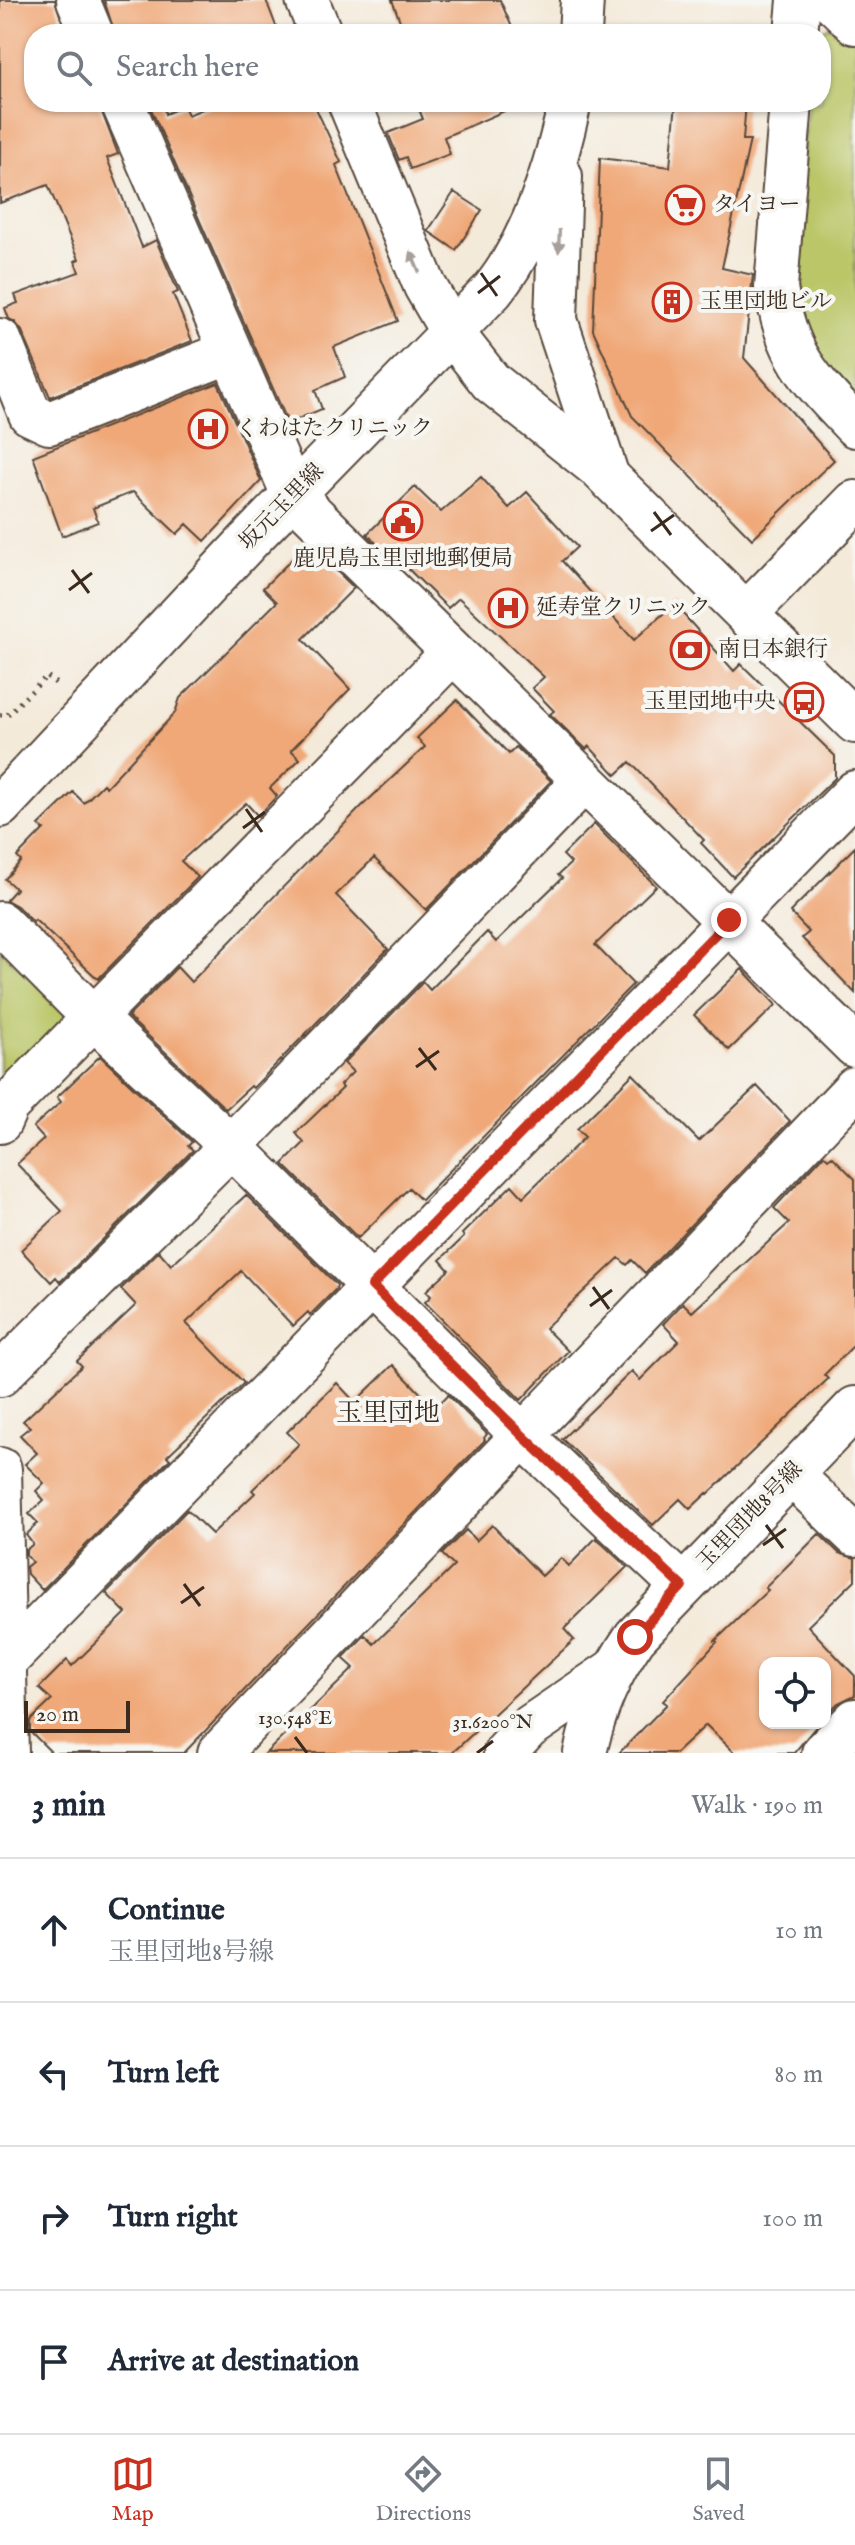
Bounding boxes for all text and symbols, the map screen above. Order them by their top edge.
search box [24,24,831,112]
icon: search [52,46,96,90]
text: Search here [116,49,259,87]
supermarket icon: タイヨー [664,184,706,226]
place label: タイヨー [713,191,801,219]
one-way arrow [552,229,565,254]
one-way arrow [409,250,422,274]
building icon: 玉里団地ビル [651,281,693,323]
place label: 玉里団地ビル [700,288,832,316]
hospital icon: くわはたクリニック [187,408,229,450]
place label: くわはたクリニック [236,415,433,443]
street label: 坂元玉里線 [234,458,330,556]
public building icon: 鹿児島玉里団地郵便局 [382,500,424,542]
place label: 鹿児島玉里団地郵便局 [293,545,513,573]
hospital icon: 延寿堂クリニック [487,587,529,629]
place label: 延寿堂クリニック [536,594,711,622]
bank icon: 南日本銀行 [669,629,711,671]
place label: 南日本銀行 [718,636,828,664]
bus stop icon: 玉里団地中央 [783,681,825,723]
place label: 玉里団地中央 [644,688,776,716]
route end [711,902,747,938]
district label: 玉里団地 [336,1397,440,1430]
street label: 玉里団地8号線 [691,1456,809,1576]
route start [617,1619,653,1655]
map controls [759,1657,831,1729]
button: locate [759,1657,831,1729]
scale bar [24,1697,130,1733]
text: 20 m [36,1701,79,1729]
text: 130.548°E [258,1706,332,1731]
text: 31.6200°N [453,1710,533,1735]
text: 3 min [32,1784,106,1827]
text: Walk · 190 m [691,1789,823,1822]
text: Continue [108,1892,225,1930]
icon: ahead [32,1908,76,1952]
text: 10 m [775,1914,823,1947]
text: 玉里団地8号線 [108,1936,274,1969]
icon: left [32,2052,76,2096]
text: Turn left [108,2055,219,2093]
text: 80 m [774,2058,823,2091]
icon: right [32,2196,76,2240]
text: Turn right [108,2199,238,2237]
text: 100 m [762,2202,823,2235]
icon: arrive [32,2340,76,2384]
text: Arrive at destination [108,2343,359,2381]
tab: Map [111,2452,155,2528]
tab: Directions [376,2452,471,2528]
tab: Saved [692,2452,744,2528]

